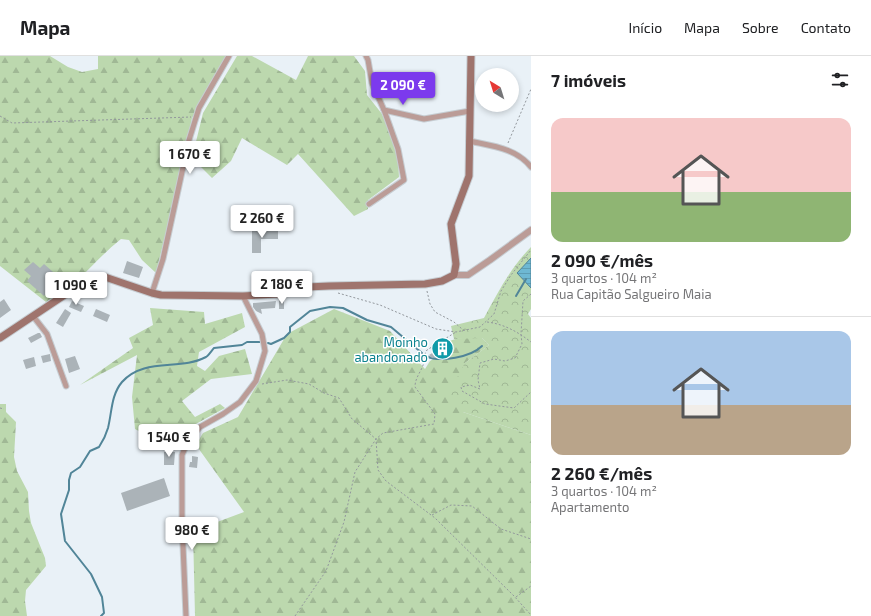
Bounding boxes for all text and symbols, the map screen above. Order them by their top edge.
text: Mapa [20,16,70,39]
text: Início [629,19,662,36]
text: Mapa [684,19,720,36]
text: Sobre [742,19,779,36]
text: Contato [801,19,851,36]
north arrow [475,68,519,112]
map controls [475,68,519,112]
icon: filters [829,69,851,91]
text: 7 imóveis [551,70,626,90]
pin: 2 090 € [366,72,440,106]
text: 2 090 € [380,77,426,93]
pin: 1 670 € [153,141,227,175]
icon: home [665,144,737,216]
text: 1 670 € [169,146,211,162]
pin: 2 260 € [225,205,299,239]
text: 2 260 € [240,210,284,226]
text: 2 090 €/mês [551,250,653,270]
text: 3 quartos · 104 m² [551,270,657,286]
pin: 2 180 € [245,271,319,305]
pin: 1 090 € [39,272,113,306]
text: 2 180 € [260,276,304,292]
text: 1 090 € [54,277,98,293]
text: Rua Capitão Salgueiro Maia [551,286,712,302]
place label: Moinho abandonado [354,334,428,365]
building icon: Moinho abandonado [430,336,456,362]
icon: home [665,357,737,429]
pin: 1 540 € [132,424,206,458]
text: 1 540 € [147,429,191,445]
text: 2 260 €/mês [551,463,652,483]
text: 3 quartos · 104 m² [551,483,657,499]
text: Apartamento [551,499,629,515]
pin: 980 € [164,517,220,551]
text: 980 € [174,522,210,538]

